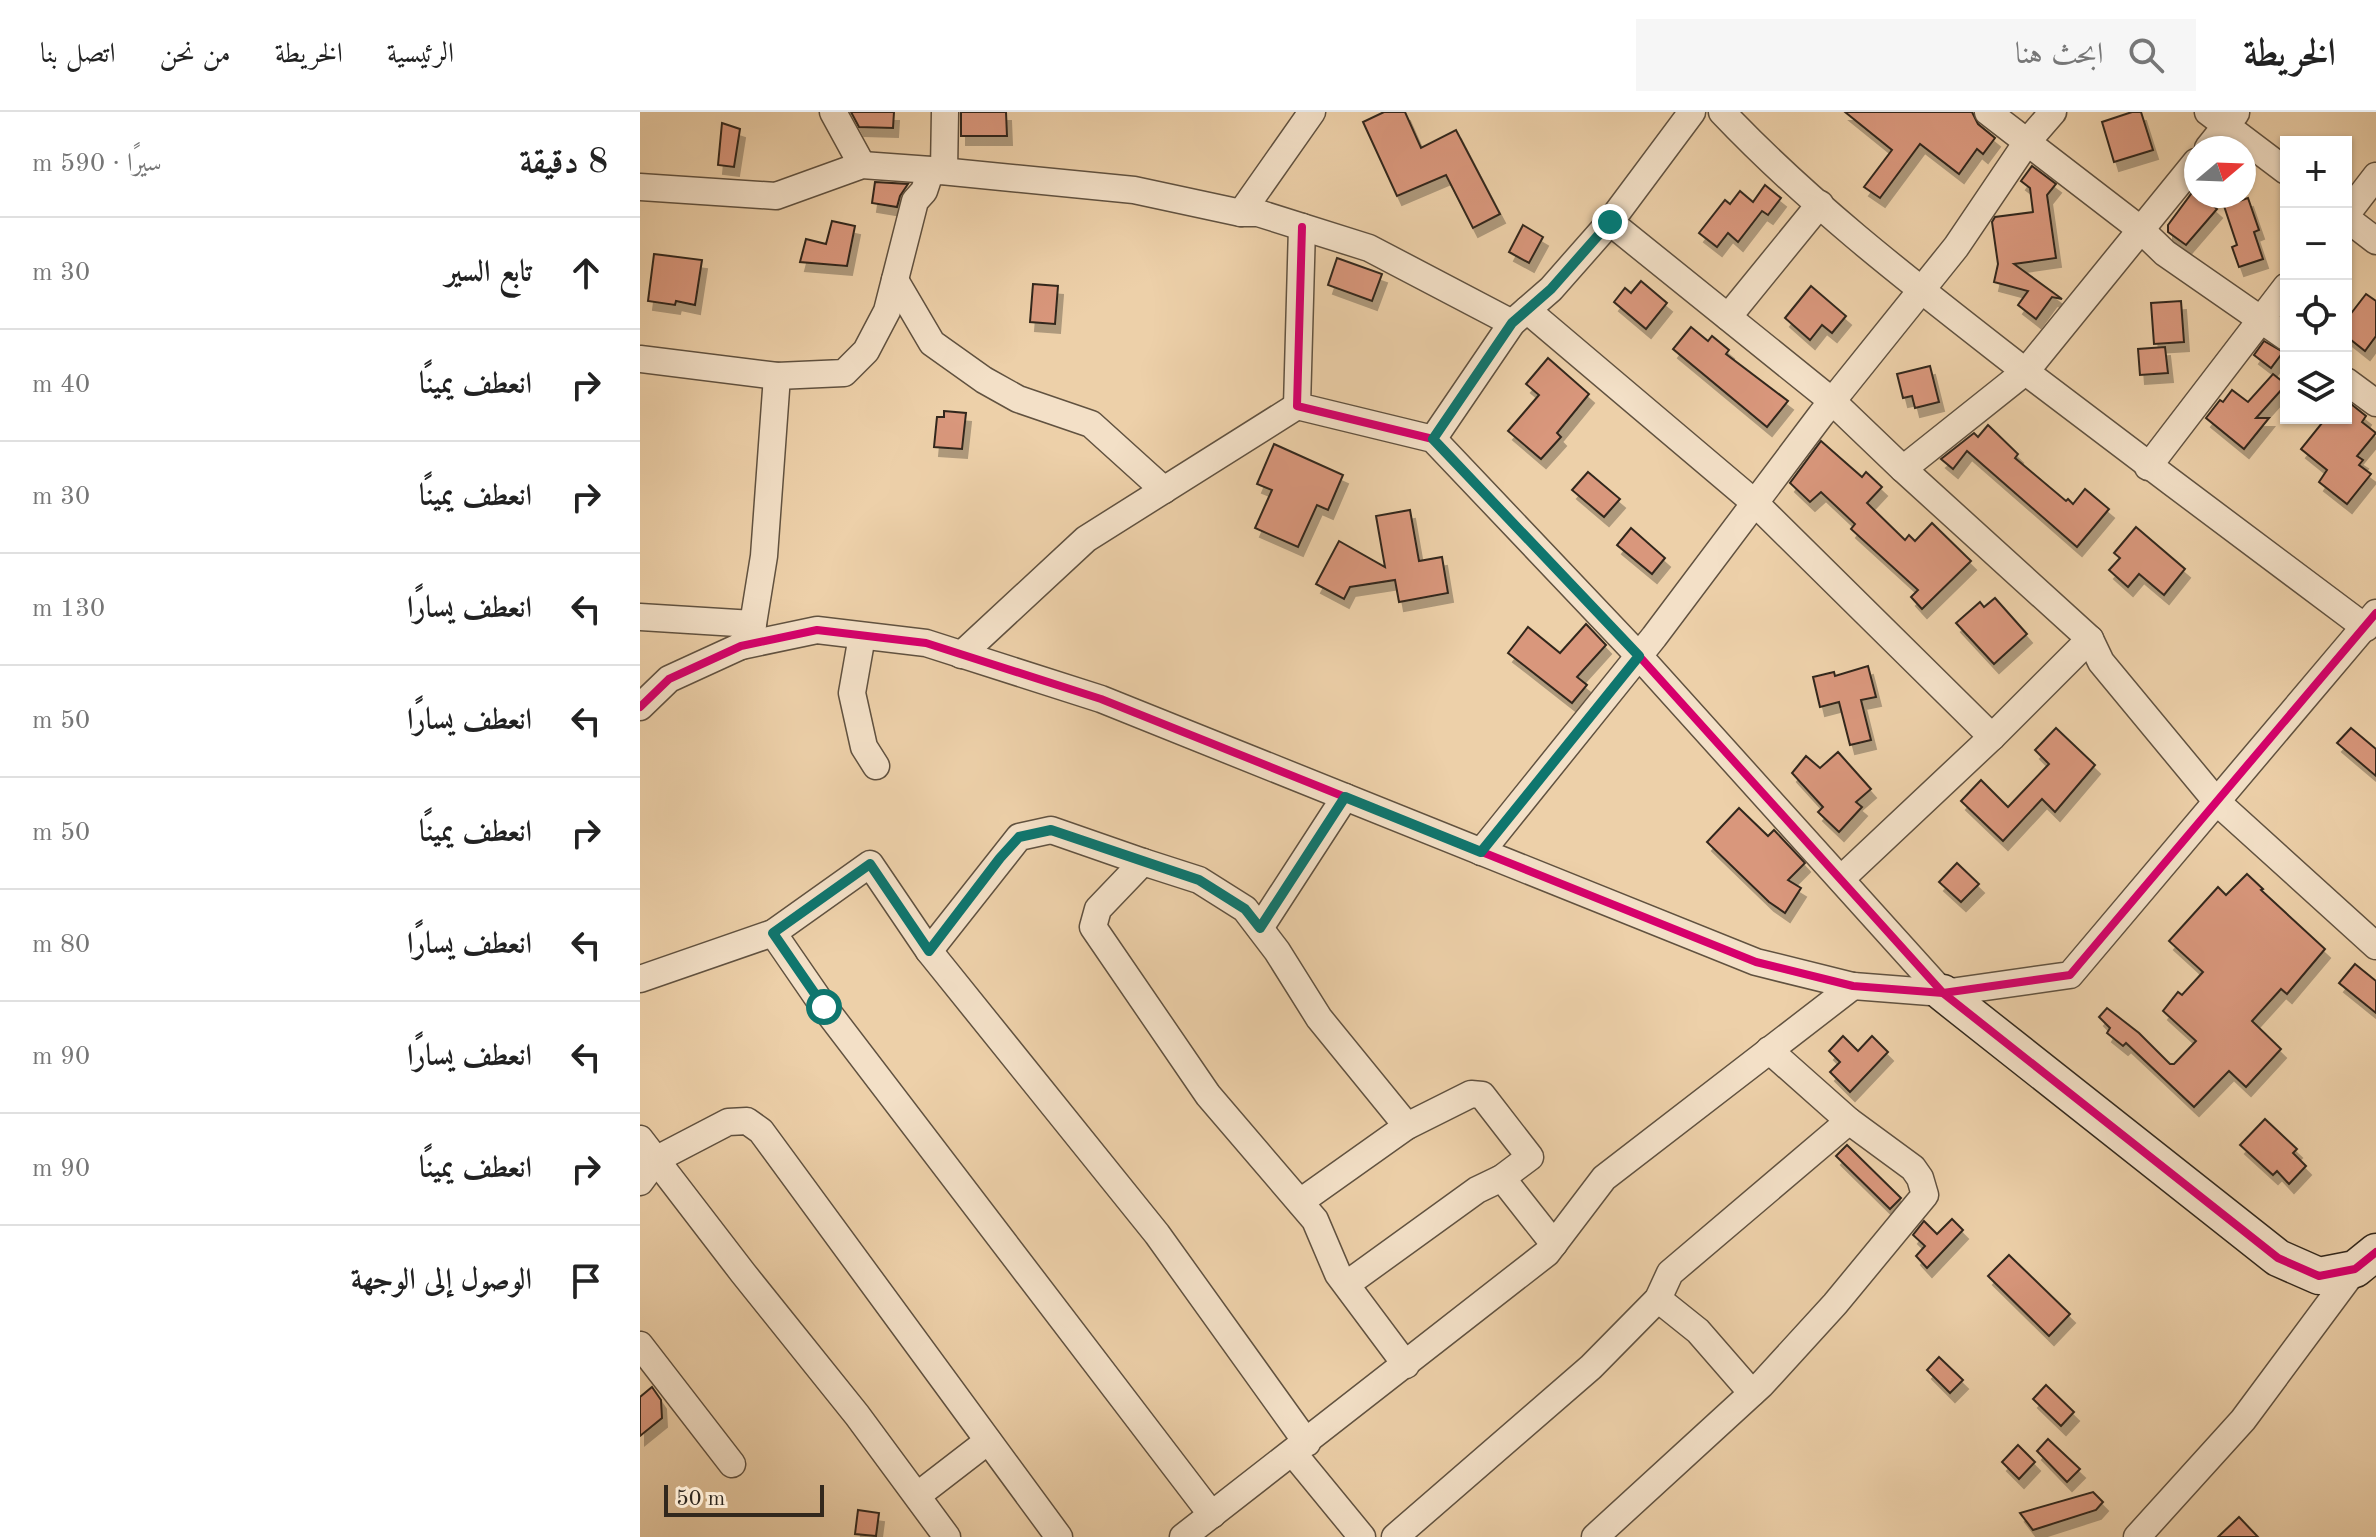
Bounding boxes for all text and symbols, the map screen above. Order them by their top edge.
search box [1636,19,2196,91]
icon: search [2124,33,2168,77]
text: الخريطة [2244,36,2336,74]
text: ابحث هنا [2015,40,2104,70]
text: اتصل بنا [40,41,116,69]
text: من نحن [160,41,231,69]
text: الخريطة [275,41,343,69]
text: الرئيسية [387,41,454,69]
north arrow [2184,136,2256,208]
map controls [2280,136,2352,424]
button: + [2280,136,2352,208]
text: 8 دقيقة [519,146,608,180]
text: سيرًا · 590 m [32,151,162,177]
route end [1592,204,1628,240]
button: − [2280,208,2352,280]
icon: ahead [564,251,608,295]
text: تابع السير [445,258,532,288]
text: 30 m [32,260,90,286]
button: locate [2280,280,2352,352]
button: layers [2280,352,2352,424]
icon: right [564,363,608,407]
text: انعطف يمينًا [419,370,532,400]
text: 40 m [32,372,90,398]
icon: right [564,475,608,519]
text: انعطف يمينًا [419,482,532,512]
text: 30 m [32,484,90,510]
icon: left [564,587,608,631]
text: انعطف يسارًا [407,594,532,624]
text: 130 m [32,596,105,622]
icon: left [564,699,608,743]
text: انعطف يسارًا [407,706,532,736]
text: 50 m [32,708,90,734]
icon: right [564,811,608,855]
text: انعطف يمينًا [419,818,532,848]
text: 50 m [32,820,90,846]
icon: left [564,923,608,967]
text: انعطف يسارًا [407,930,532,960]
text: 80 m [32,932,90,958]
route start [806,989,842,1025]
icon: left [564,1035,608,1079]
text: انعطف يسارًا [407,1042,532,1072]
text: 90 m [32,1044,90,1070]
icon: right [564,1147,608,1191]
text: انعطف يمينًا [419,1154,532,1184]
text: 90 m [32,1156,90,1182]
icon: arrive [564,1259,608,1303]
text: الوصول إلى الوجهة [351,1266,532,1296]
scale bar [664,1481,824,1517]
text: 50 m [676,1488,725,1510]

